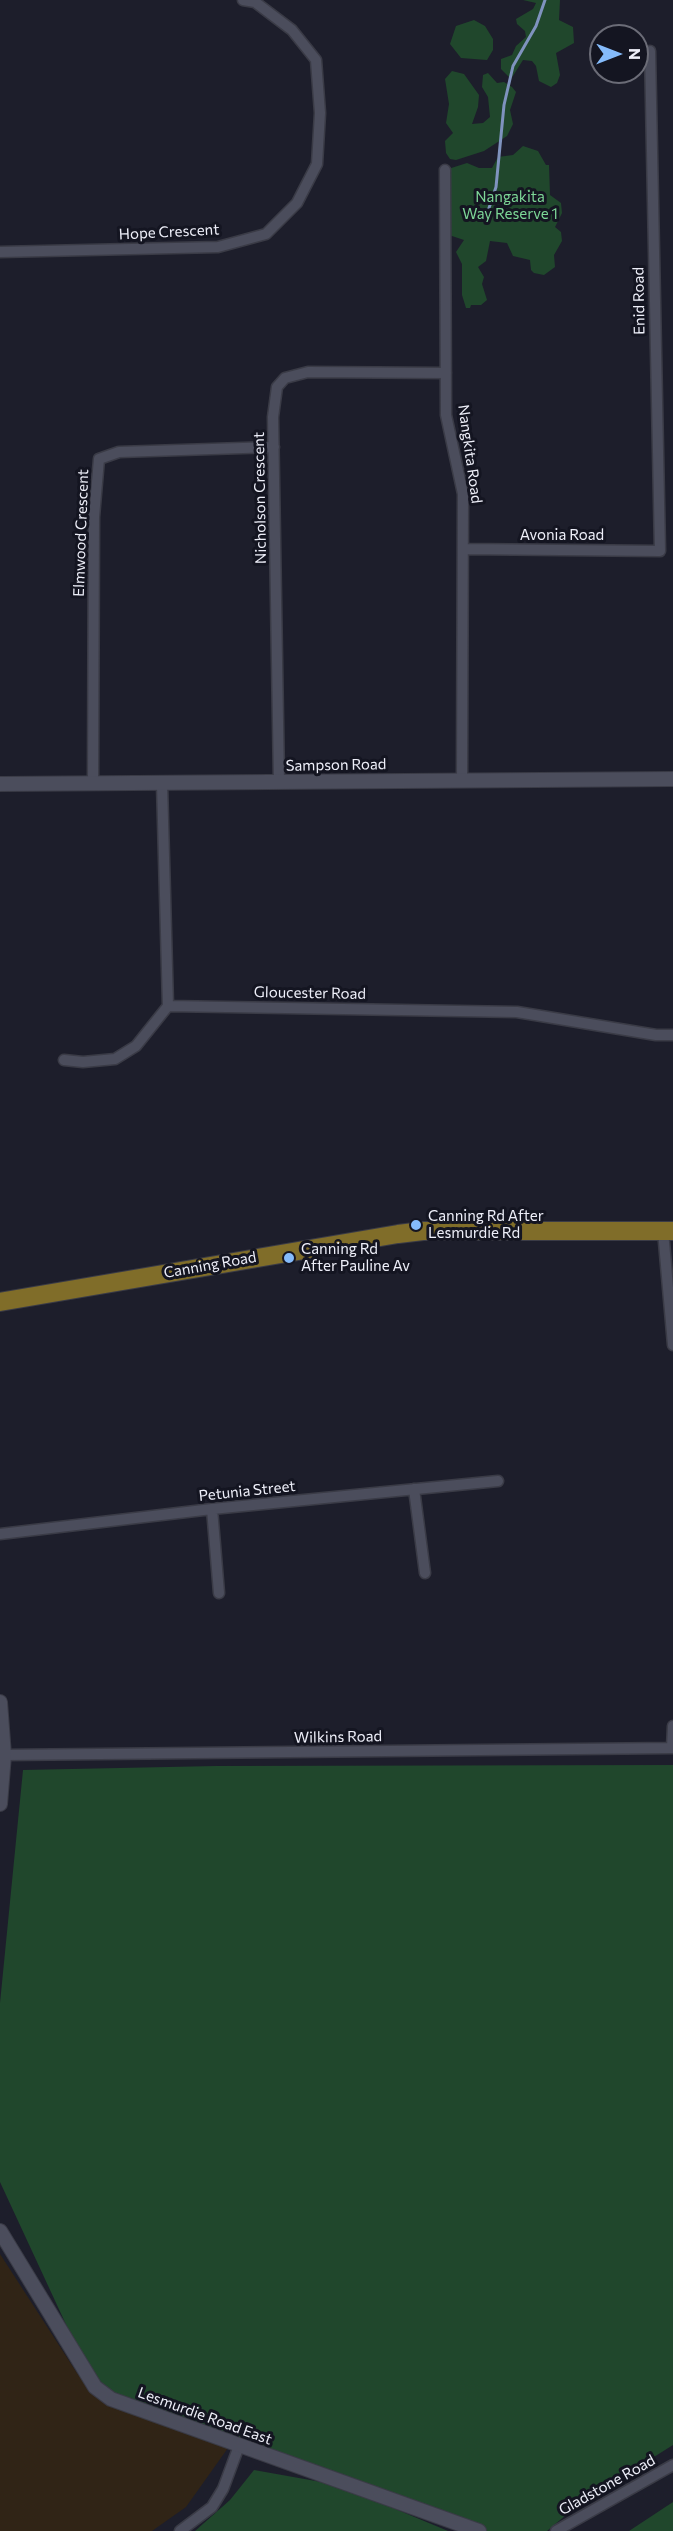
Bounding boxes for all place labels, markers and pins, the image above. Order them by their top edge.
place label: Canning Rd After Lesmurdie Rd [428,1207,544,1242]
marker: Canning Rd After Lesmurdie Rd [409,1218,423,1232]
place label: Canning Rd After Pauline Av [301,1240,410,1275]
marker: Canning Rd After Pauline Av [282,1251,296,1265]

